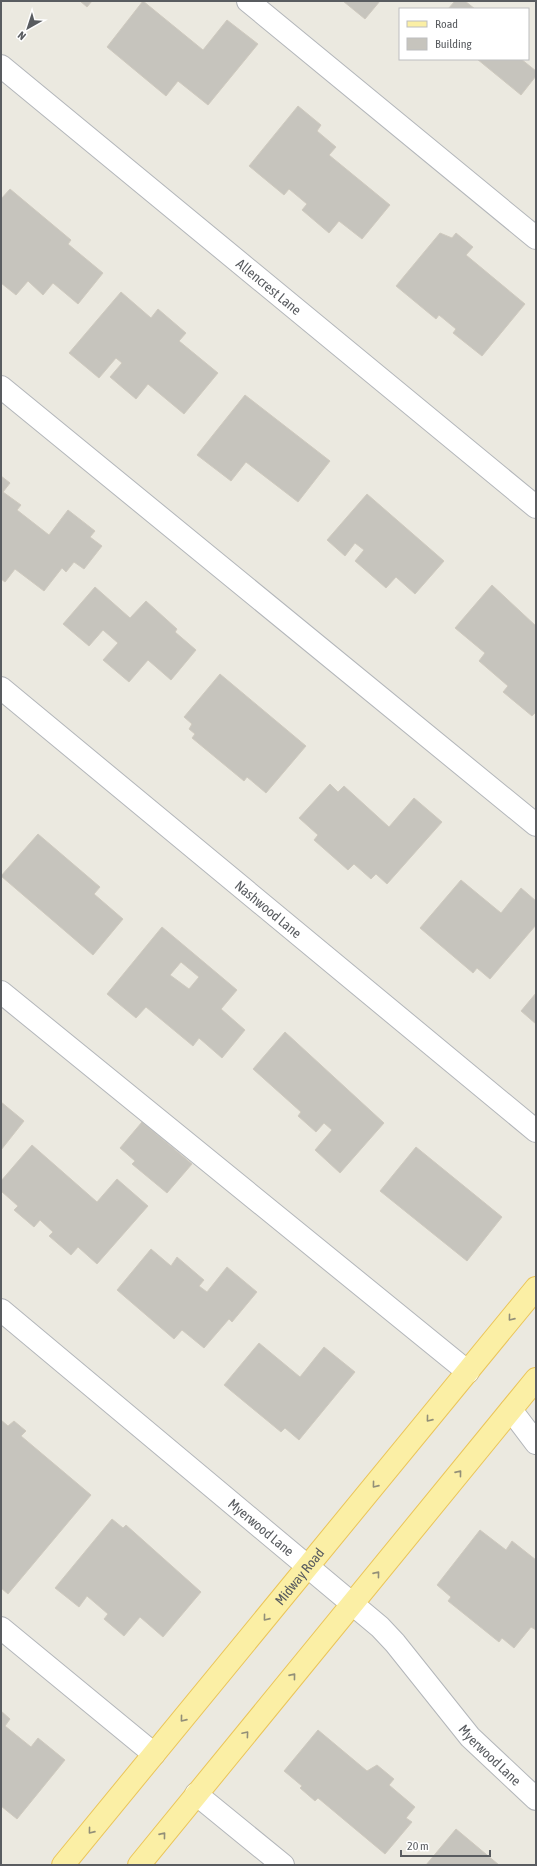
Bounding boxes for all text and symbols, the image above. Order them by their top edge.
north arrow [8,8,48,48]
legend [399,8,529,60]
text: Road [435,17,458,31]
text: N [15,29,28,42]
text: Building [435,37,473,51]
street label: Allencrest Lane [233,255,304,318]
street label: Nashwood Lane [232,877,305,941]
one-way arrow [509,1314,516,1321]
one-way arrow [427,1415,434,1422]
one-way arrow [455,1470,462,1477]
one-way arrow [373,1480,380,1487]
street label: Myerwood Lane [225,1496,297,1559]
street label: Midway Road [272,1545,327,1608]
one-way arrow [372,1571,379,1578]
one-way arrow [263,1614,270,1621]
one-way arrow [289,1674,296,1681]
one-way arrow [181,1714,188,1721]
street label: Myerwood Lane [455,1721,524,1789]
one-way arrow [241,1731,248,1739]
one-way arrow [89,1826,96,1833]
one-way arrow [159,1832,166,1839]
scale bar [401,1832,490,1858]
text: 20 m [407,1839,429,1853]

